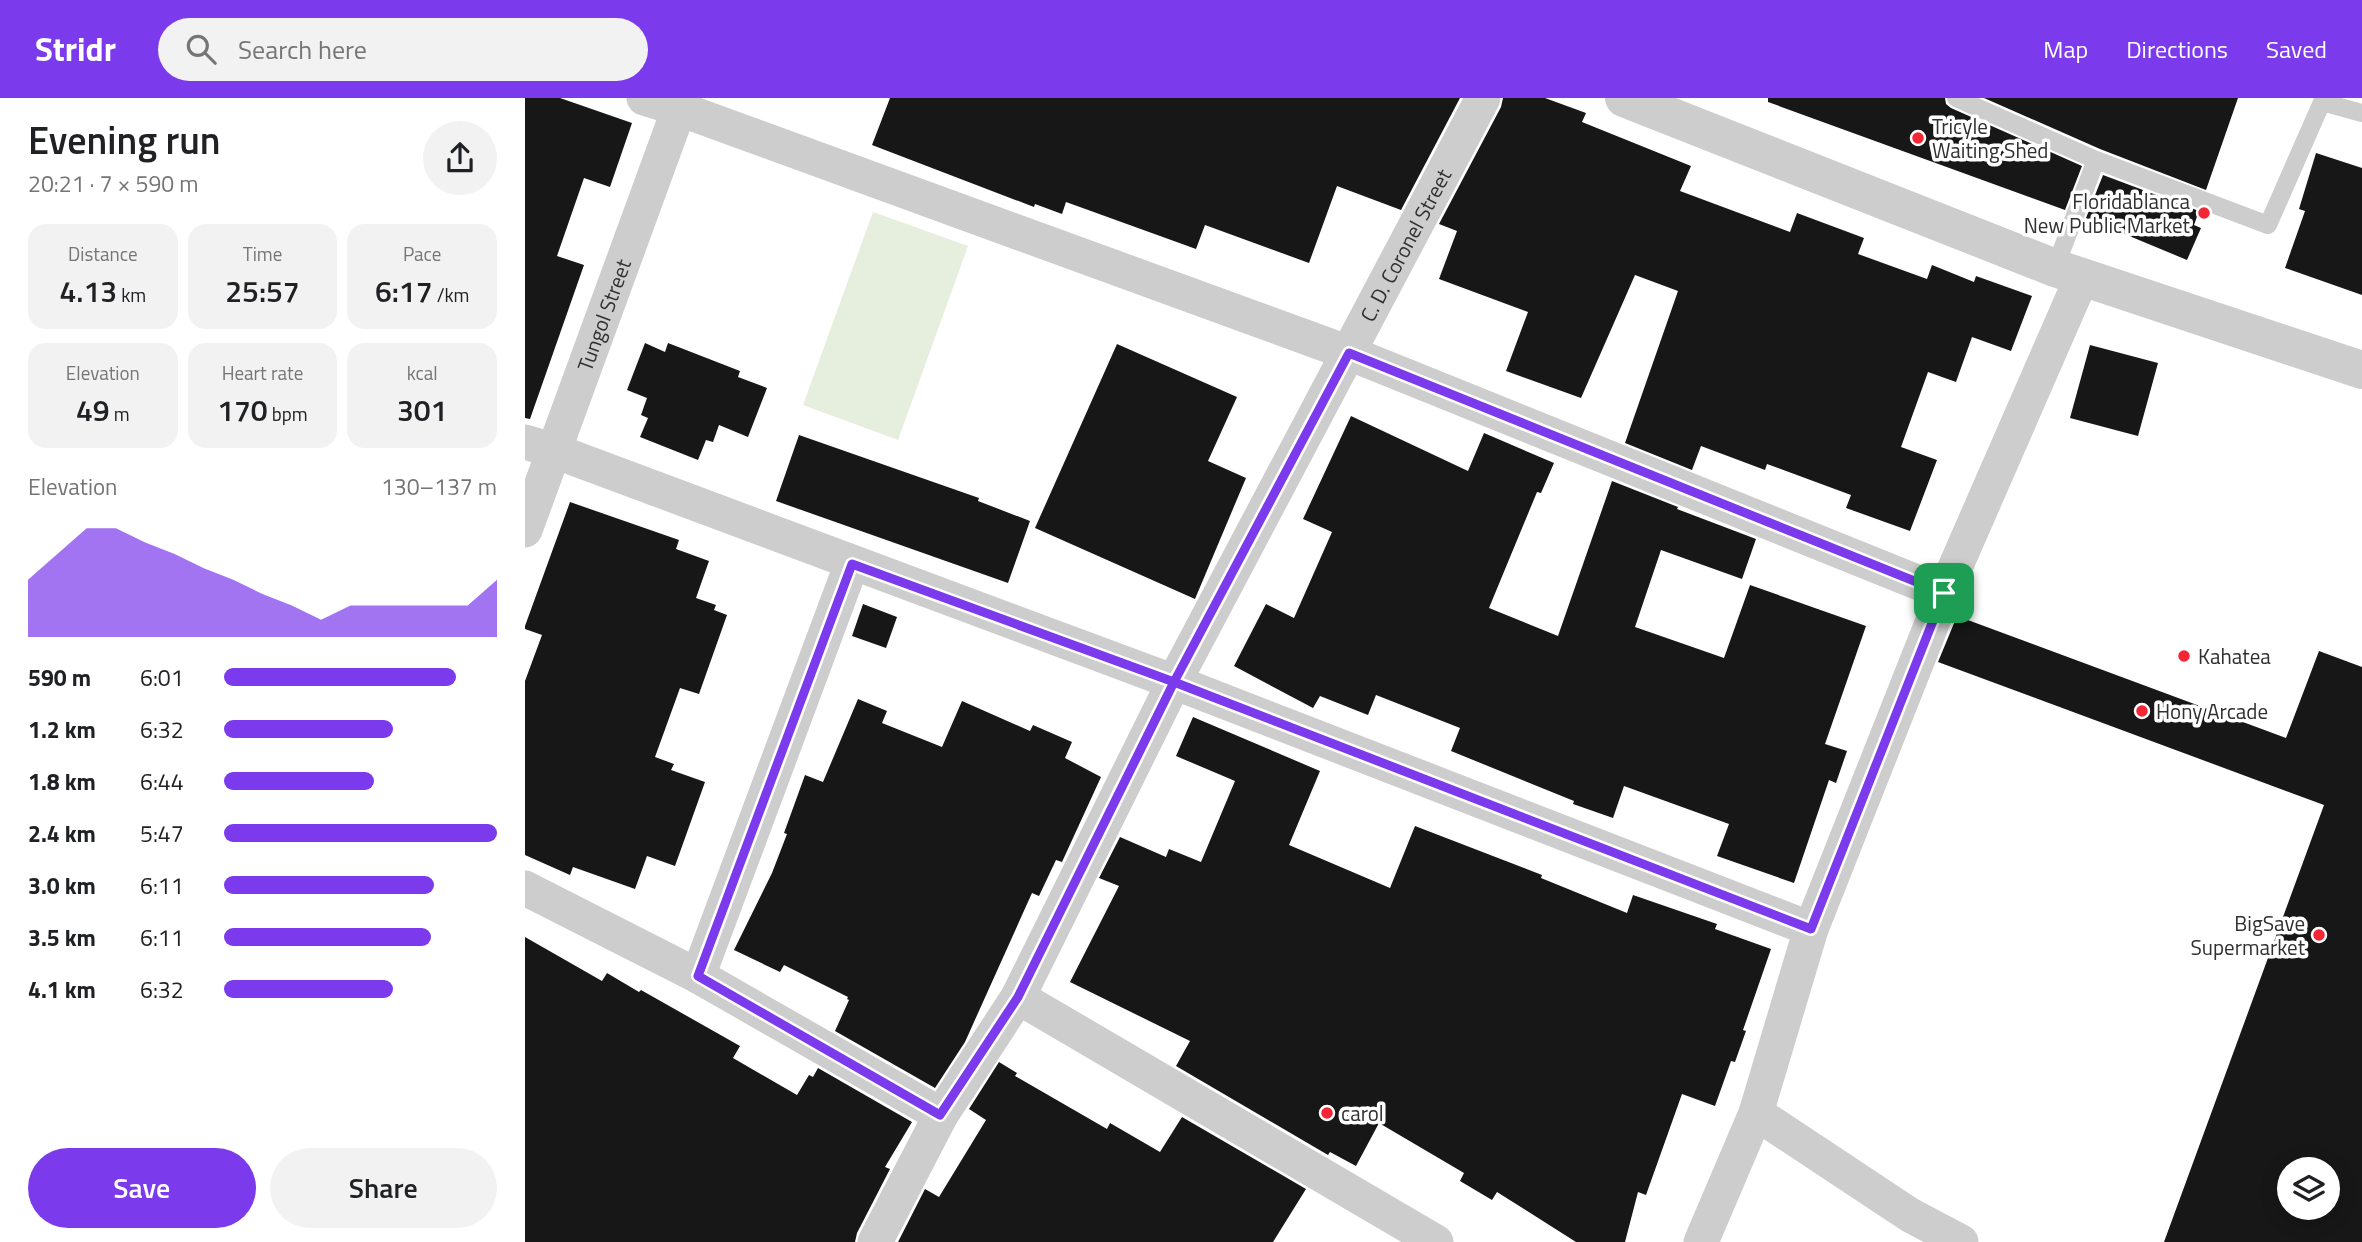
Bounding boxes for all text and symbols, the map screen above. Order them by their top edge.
search box [158,18,648,81]
text: Stridr [35,24,116,74]
icon: search [182,30,220,68]
text: Search here [238,30,367,69]
text: Map [2043,31,2088,67]
text: Directions [2126,31,2228,67]
text: Saved [2266,31,2327,67]
place label: Tricyle Waiting Shed [1932,110,2048,166]
text: Evening run [28,111,221,169]
button: share [423,121,497,195]
marker: Tricyle Waiting Shed [1910,130,1926,146]
street label: C. D. Coronel Street [1352,162,1459,327]
text: 20:21 · 7 × 590 m [28,166,198,201]
place label: Floridablanca New Public Market [2024,185,2191,241]
marker: Floridablanca New Public Market [2196,205,2212,221]
text: Distance [68,239,138,268]
text: Time [243,239,282,268]
text: Pace [403,239,441,268]
street label: Tungol Street [569,254,639,375]
text: 4.13 [59,268,117,314]
text: 25:57 [225,268,300,314]
text: 6:17 [375,268,432,314]
text: km [117,280,146,309]
text: /km [432,280,469,309]
text: Elevation [66,358,140,387]
text: Heart rate [222,358,303,387]
text: kcal [407,358,438,387]
text: 49 [76,387,110,433]
text: 170 [217,387,268,433]
text: 301 [397,387,447,433]
text: m [110,399,130,428]
text: bpm [268,399,308,428]
text: Elevation [28,469,117,504]
text: 130–137 m [381,469,497,504]
pin [1914,563,1974,623]
icon: arrive [1925,574,1963,612]
place label: Kahatea [2198,640,2271,672]
marker: Kahatea [2176,648,2192,664]
text: 590 m [28,660,91,695]
text: 6:01 [140,660,184,695]
place label: Hony Arcade [2156,695,2268,727]
marker: Hony Arcade [2134,703,2150,719]
text: 1.2 km [28,712,96,747]
text: 6:32 [140,712,184,747]
text: 1.8 km [28,764,96,799]
text: 6:44 [140,764,184,799]
text: 2.4 km [28,816,96,851]
text: 5:47 [140,816,184,851]
text: 3.0 km [28,868,96,903]
text: 6:11 [140,868,184,903]
place label: BigSave Supermarket [2190,907,2306,963]
text: 3.5 km [28,920,96,955]
text: 6:11 [140,920,184,955]
marker: BigSave Supermarket [2311,927,2327,943]
text: 4.1 km [28,972,96,1007]
text: 6:32 [140,972,184,1007]
place label: carol [1341,1097,1384,1129]
marker: carol [1319,1105,1335,1121]
button: Save [28,1148,256,1228]
button: Share [270,1148,497,1228]
map controls [2277,1157,2340,1220]
button: layers [2277,1157,2340,1220]

